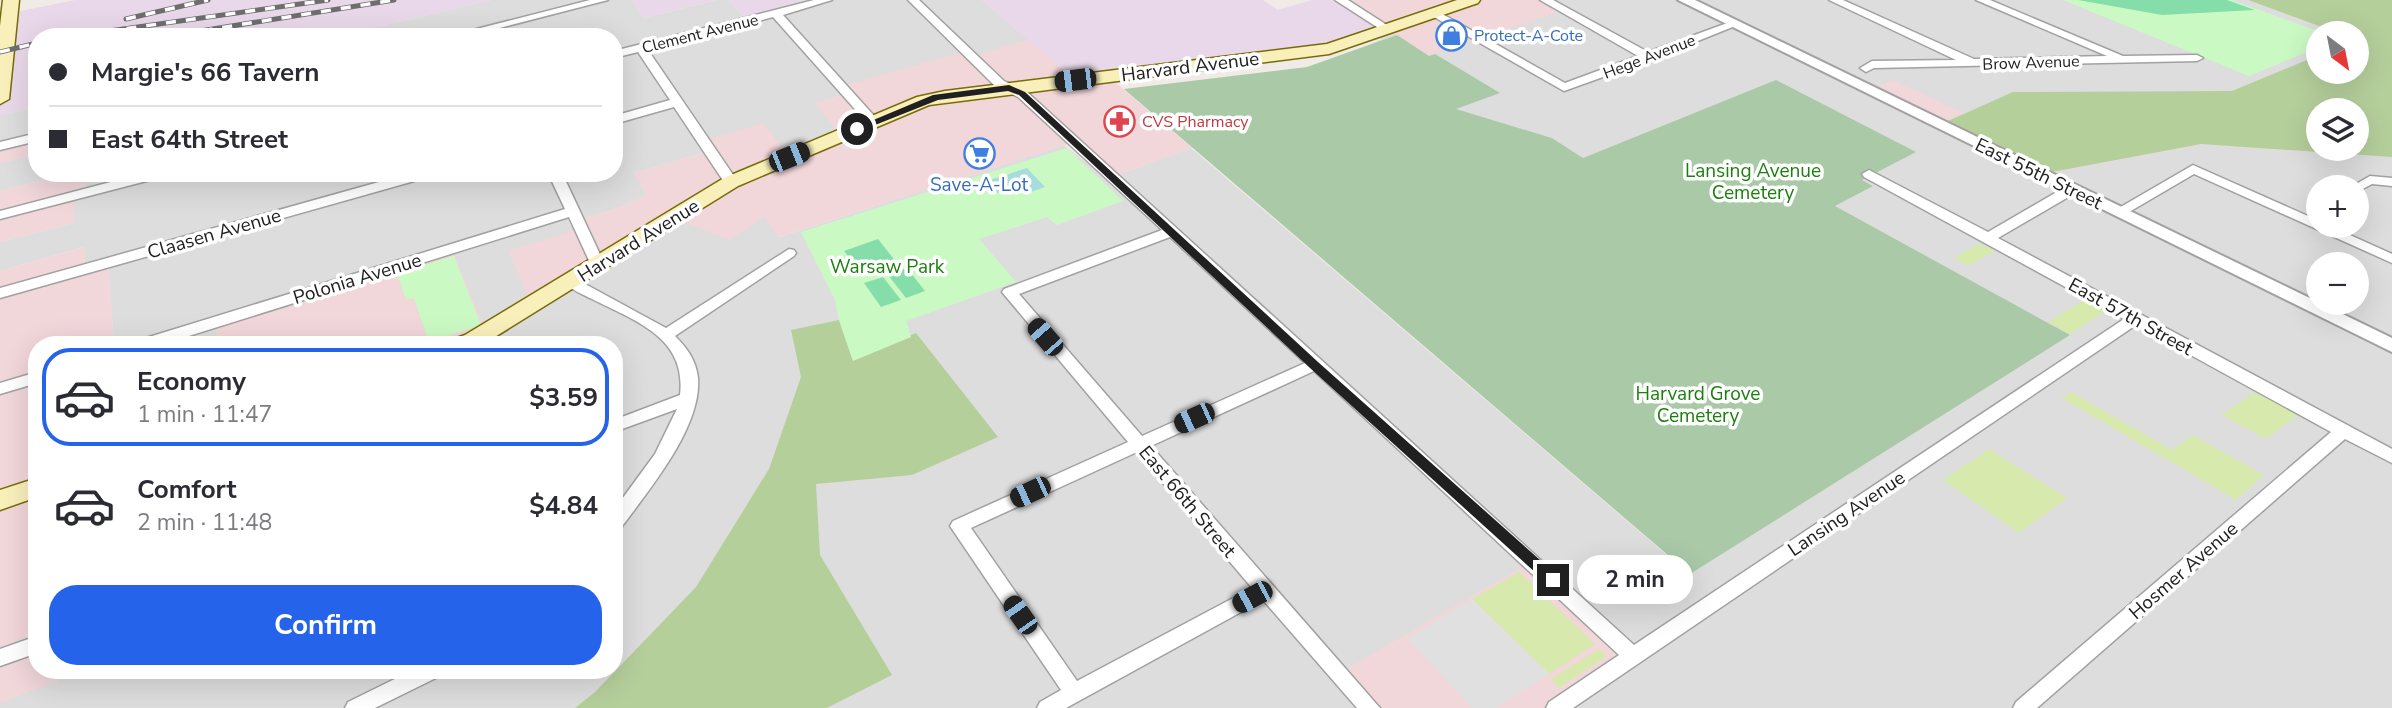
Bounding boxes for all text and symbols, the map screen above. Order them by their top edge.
street label: Clement Avenue [640,9,761,59]
shop icon: Protect-A-Cote [1434,18,1468,52]
north arrow [2306,21,2370,84]
map controls [2306,21,2369,315]
place label: Protect-A-Cote [1474,25,1583,47]
street label: Hege Avenue [1600,29,1699,85]
street label: Harvard Avenue [1120,46,1261,88]
street label: Brow Avenue [1982,50,2080,76]
text: Margie's 66 Tavern [91,55,320,90]
car [1053,67,1098,93]
button: layers [2306,98,2369,161]
pharmacy icon: CVS Pharmacy [1102,104,1136,138]
place label: CVS Pharmacy [1142,111,1249,133]
route start [841,113,873,145]
text: East 64th Street [91,122,288,157]
street label: East 55th Street [1971,132,2107,216]
supermarket icon: Save-A-Lot [962,136,996,170]
car [766,139,813,175]
park label: Lansing Avenue Cemetery [1685,158,1821,206]
place label: Save-A-Lot [930,172,1028,198]
button: + [2306,175,2369,238]
street label: Harvard Avenue [573,193,704,289]
street label: Claasen Avenue [144,202,284,265]
street label: Polonia Avenue [290,247,425,311]
button: − [2306,252,2369,315]
park label: Warsaw Park [830,254,945,280]
street label: East 57th Street [2064,272,2198,362]
car [1024,314,1067,360]
text: Economy [137,364,246,399]
icon: car [53,366,116,429]
text: $3.59 [529,380,598,415]
park label: Harvard Grove Cemetery [1636,381,1760,429]
text: 1 min · 11:47 [137,399,272,430]
car [1171,400,1218,436]
street label: East 66th Street [1133,440,1242,563]
street label: Lansing Avenue [1783,465,1910,563]
text: Comfort [137,472,237,507]
icon: car [53,474,116,537]
car [1007,474,1054,510]
text: $4.84 [529,488,598,523]
text: 2 min · 11:48 [137,507,272,538]
street label: Hosmer Avenue [2123,516,2244,625]
callout: 2 min [1578,556,1693,604]
route end [1537,564,1569,596]
text: 2 min [1605,564,1665,595]
car [1229,578,1276,616]
button: Confirm [49,585,602,665]
car [1000,592,1041,638]

